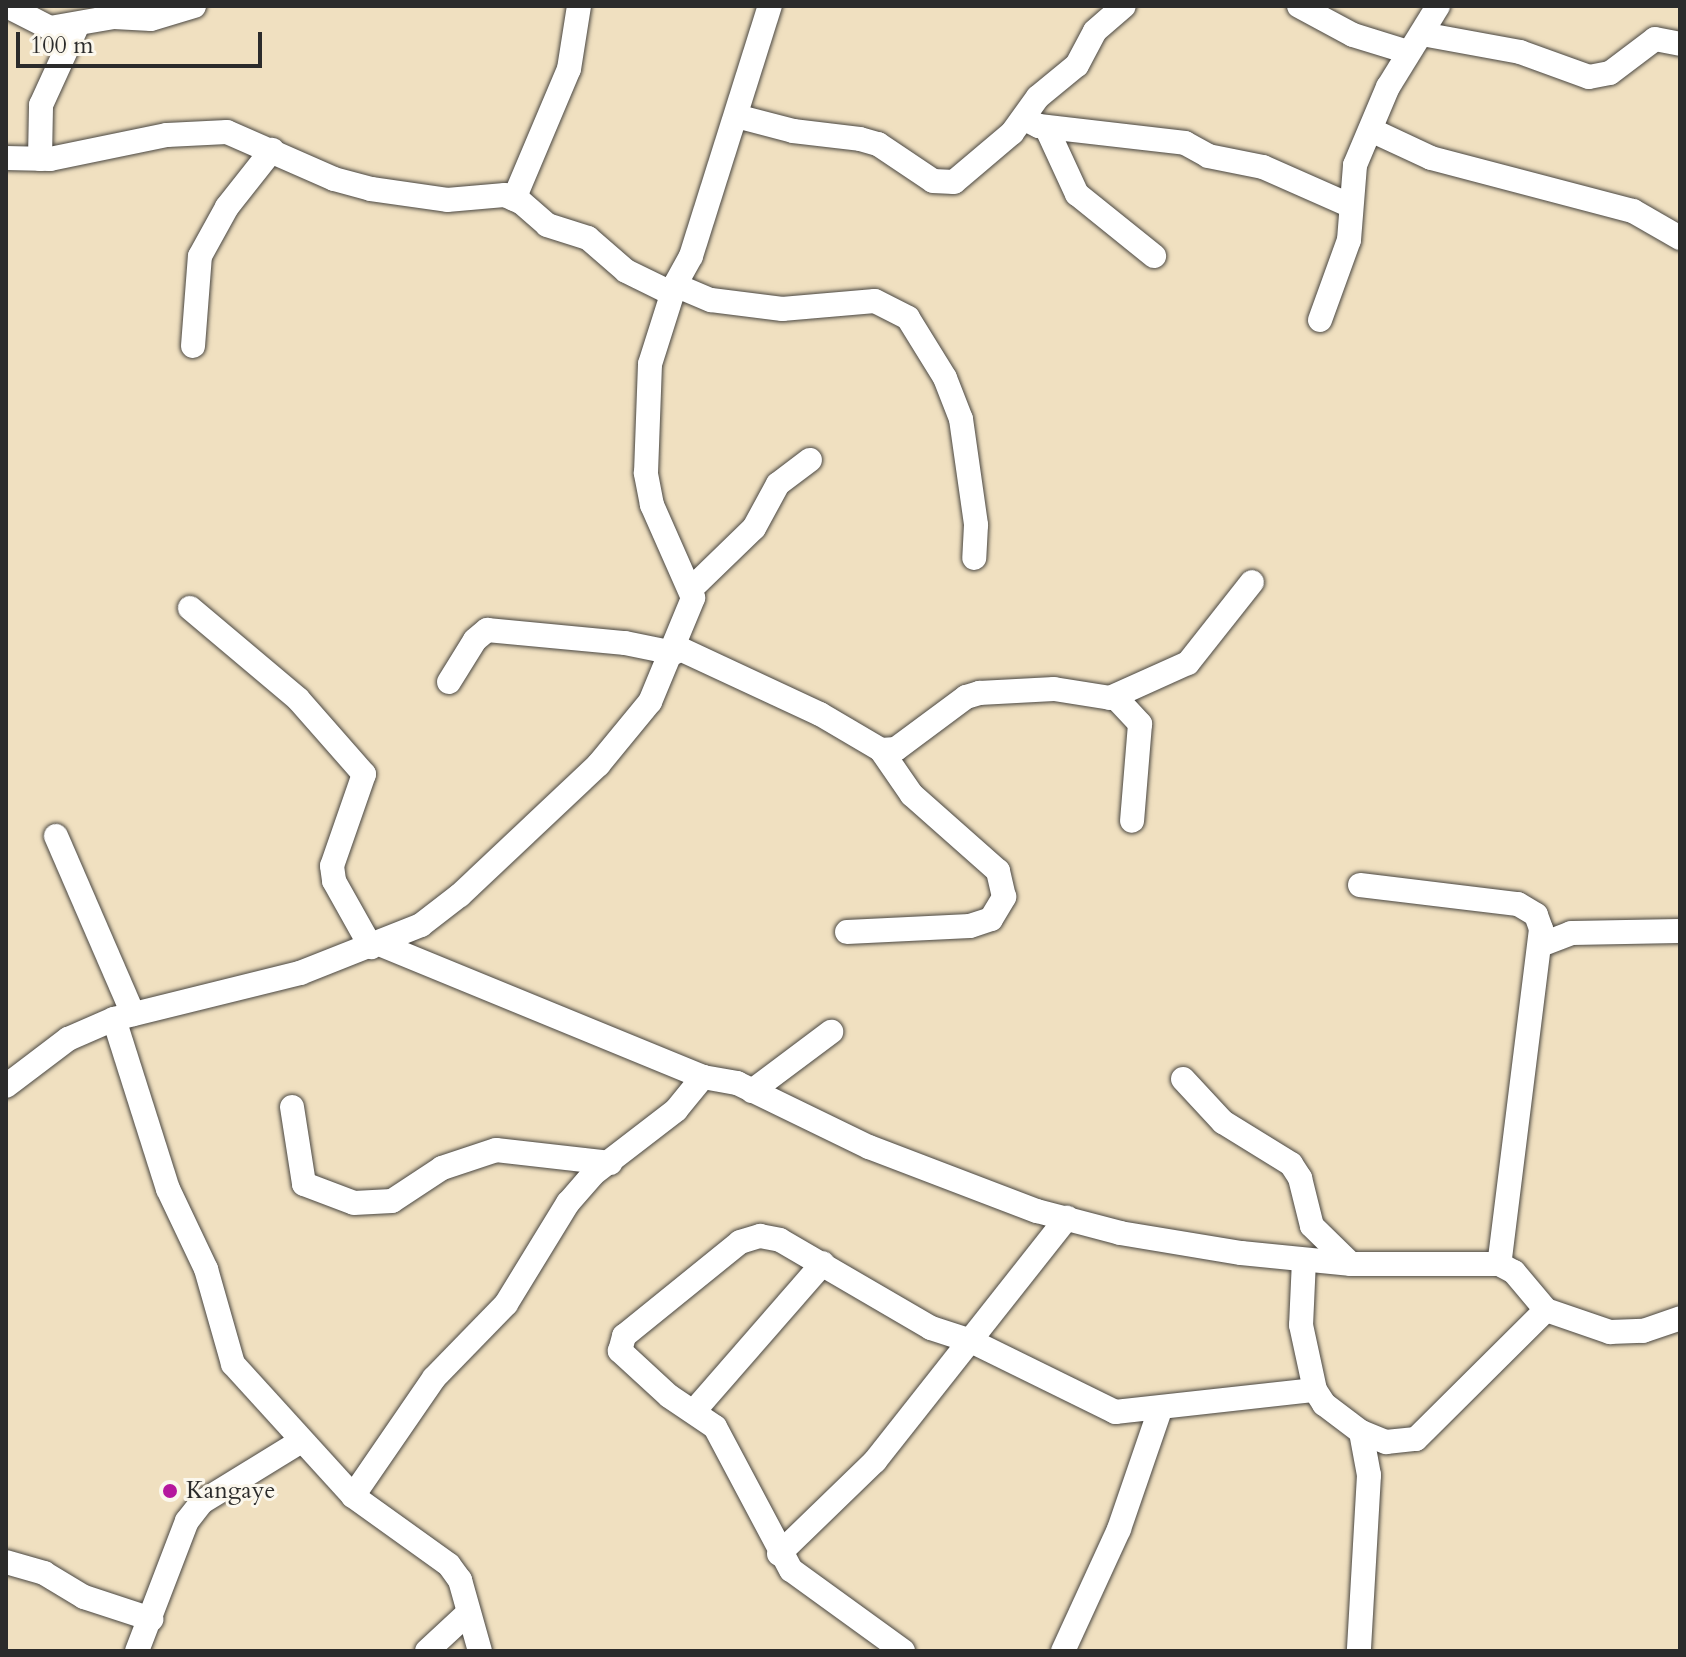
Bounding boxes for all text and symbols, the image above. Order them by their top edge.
scale bar [20,16,266,66]
text: 100 m [30,29,94,62]
place label: Kangaye [186,1477,275,1505]
marker: Kangaye [161,1482,179,1500]

